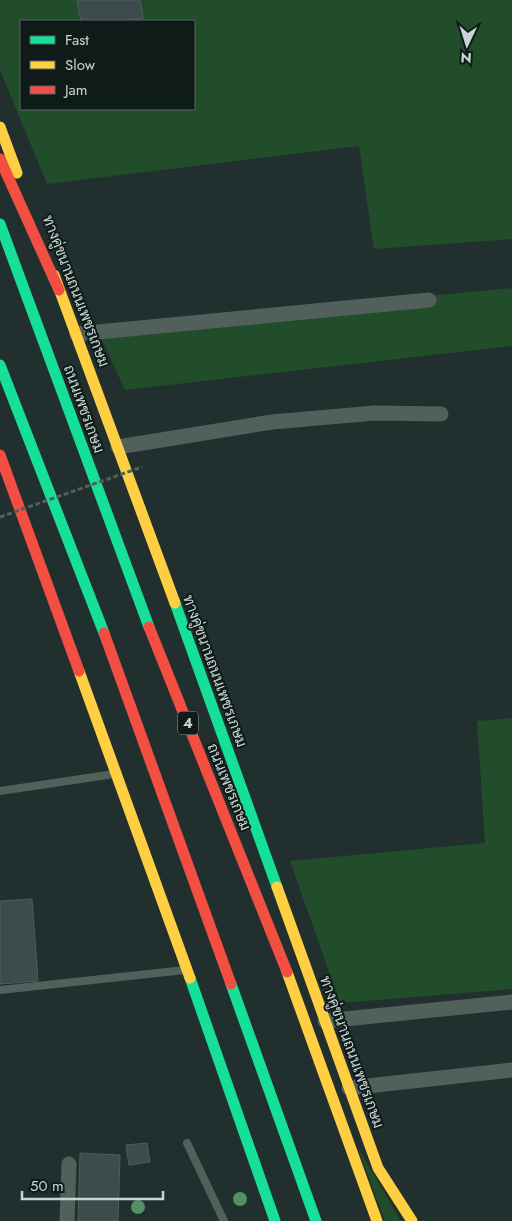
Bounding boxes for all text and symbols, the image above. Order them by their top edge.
legend [20,20,195,110]
north arrow [442,20,492,70]
text: Fast [65,29,89,51]
text: N [460,48,472,68]
text: Slow [65,54,96,76]
text: Jam [63,79,88,101]
street label: ทางคู่ขนานถนนเพชรเกษม [37,212,115,370]
street label: ถนนเพชรเกษม [58,362,110,456]
street label: ทางคู่ขนานถนนเพชรเกษม [177,592,253,750]
road number: 4 [178,711,198,734]
street label: ถนนเพชรเกษม [202,740,256,834]
street label: ทางคู่ขนานถนนเพชรเกษม [314,973,390,1131]
scale bar [22,1168,164,1200]
text: 50 m [30,1175,64,1197]

